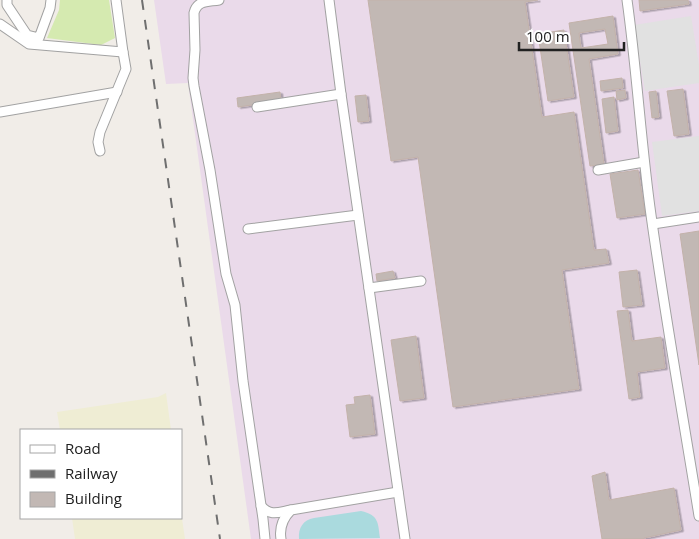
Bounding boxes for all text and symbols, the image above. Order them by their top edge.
scale bar [519,20,624,52]
text: 100 m [526,26,570,46]
legend [20,429,182,519]
text: Road [65,438,101,458]
text: Railway [65,463,118,483]
text: Building [65,488,122,508]

